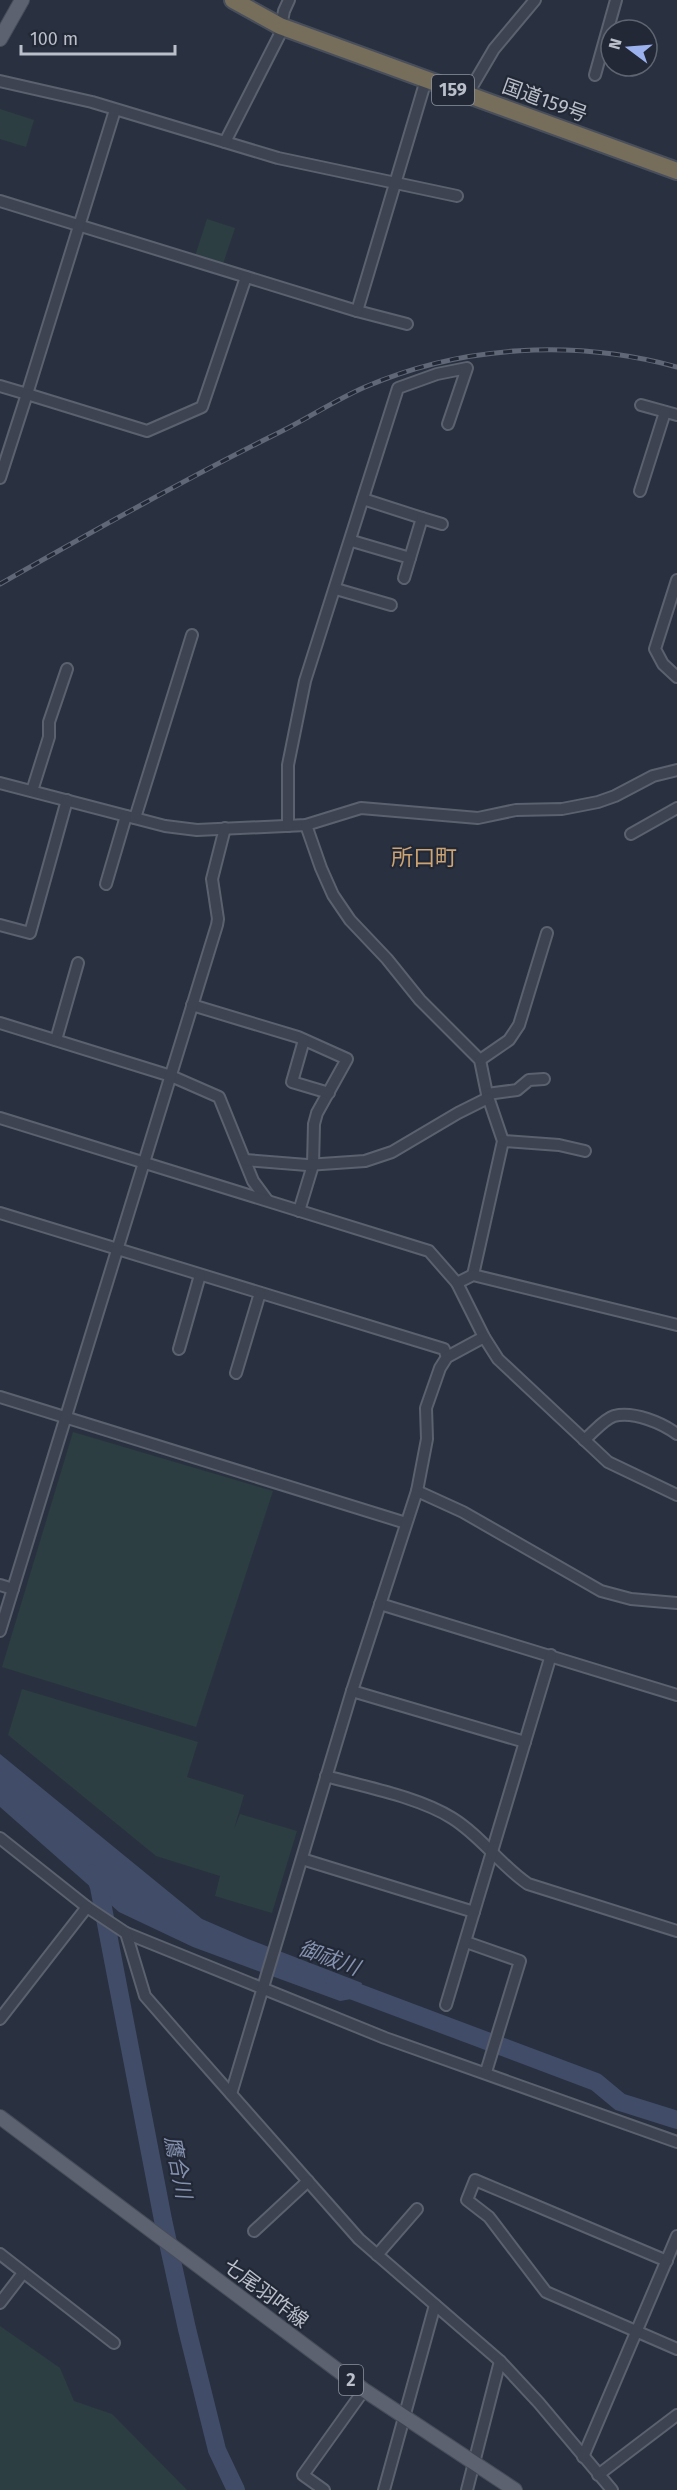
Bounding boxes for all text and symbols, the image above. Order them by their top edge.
scale bar [21,18,176,56]
north arrow [599,18,659,78]
text: 100 m [30,28,78,50]
text: N [604,36,626,52]
street label: 国道159号 [499,74,591,126]
road number: 159 [432,75,474,105]
district label: 所口町 [391,844,457,871]
water label: 御祓川 [295,1935,365,1982]
water label: 鷹合川 [159,2134,197,2202]
street label: 七尾羽咋線 [219,2253,313,2333]
road number: 2 [339,2365,363,2395]

